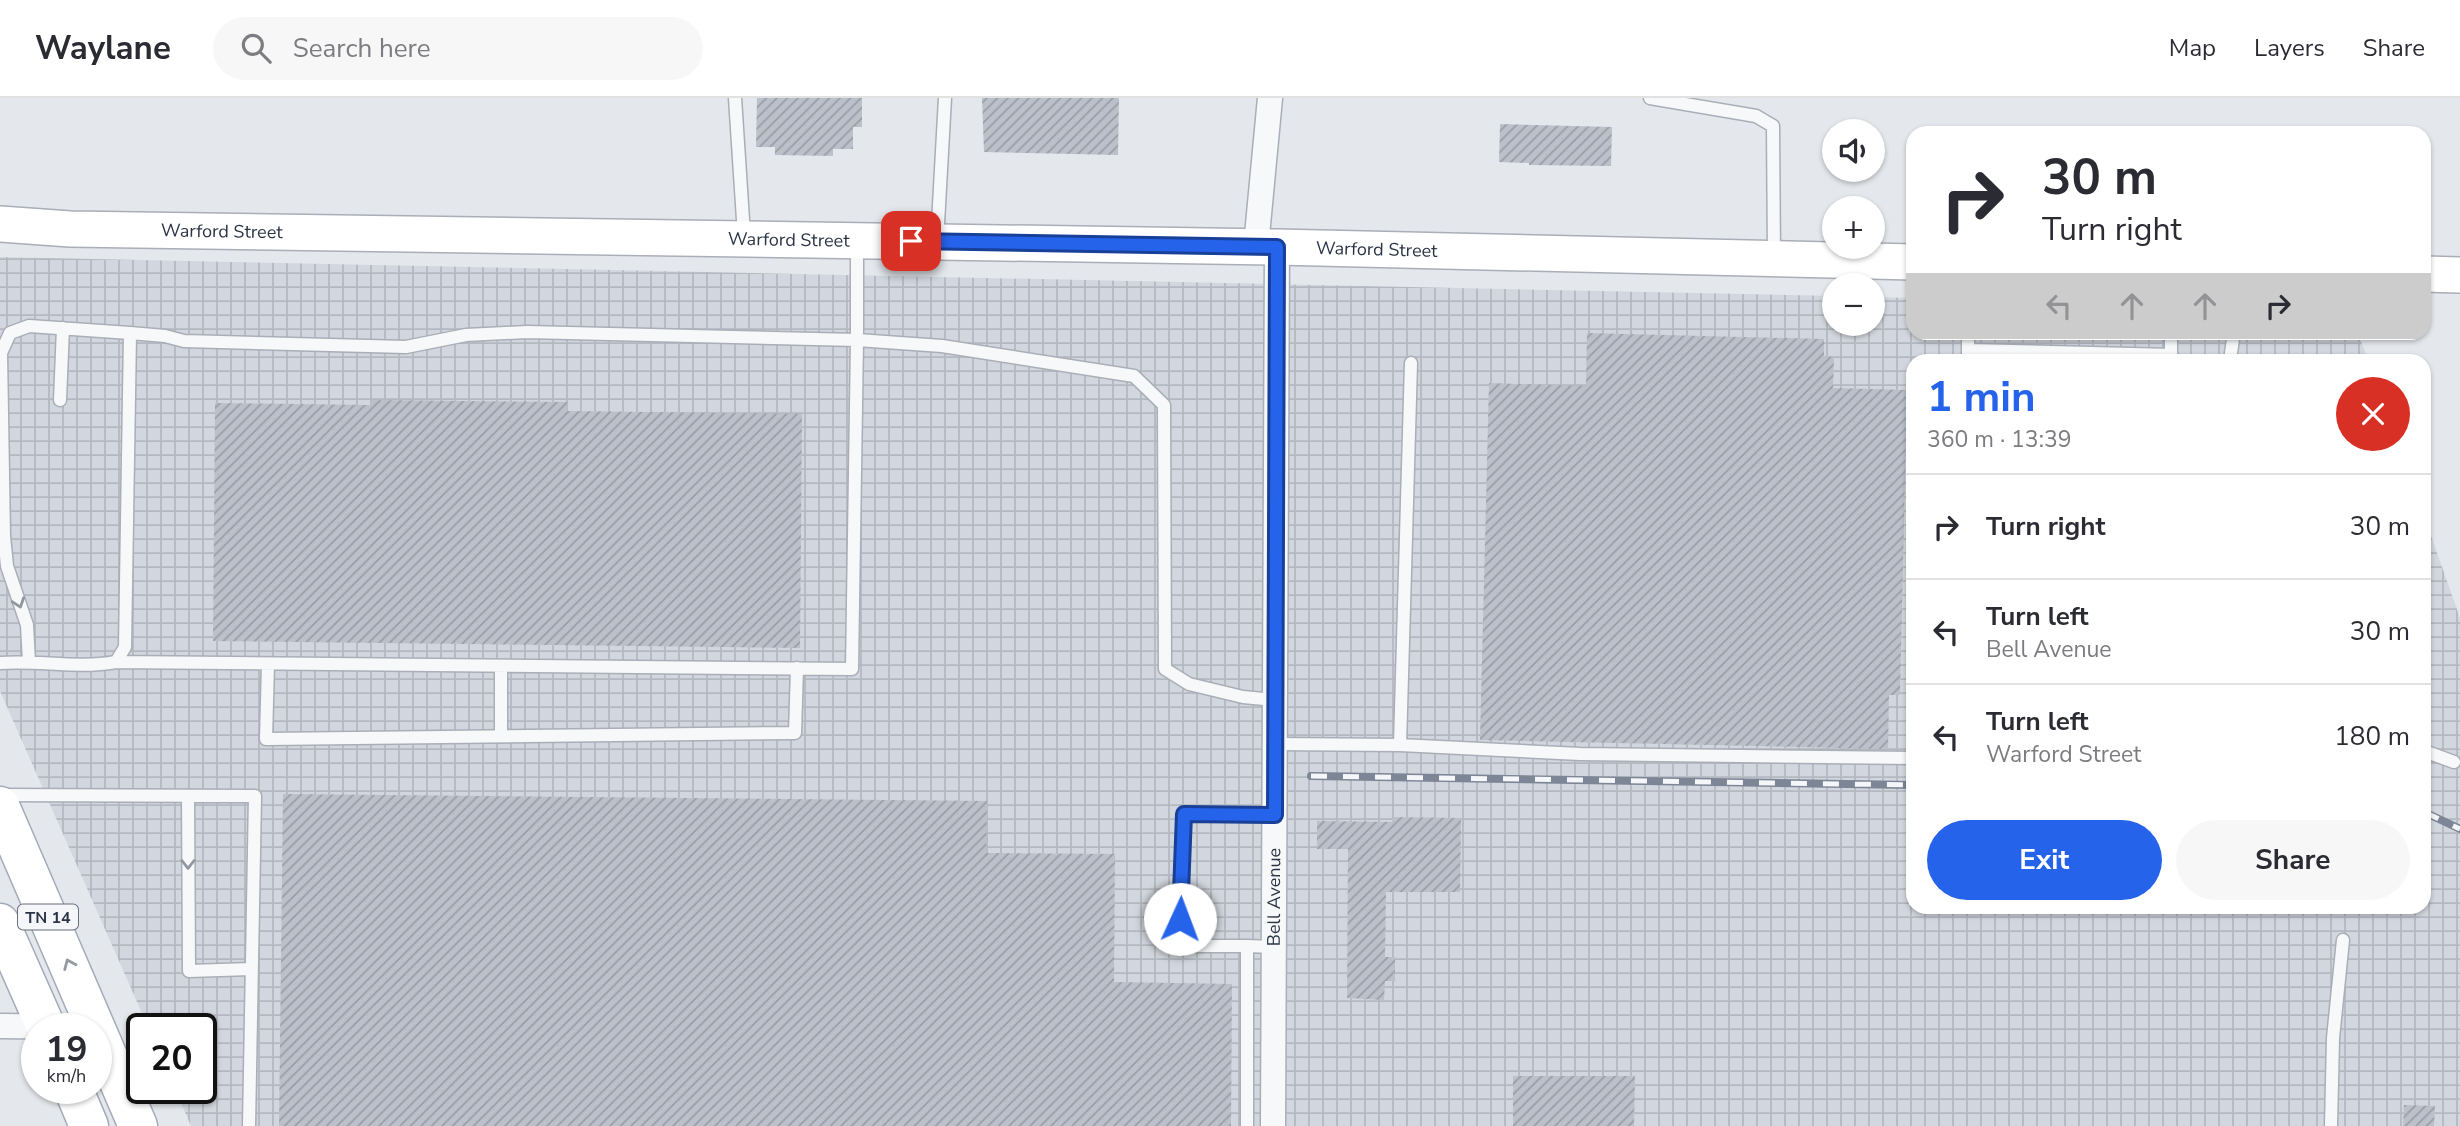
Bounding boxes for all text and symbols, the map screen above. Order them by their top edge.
search box [213,17,703,80]
text: Waylane [35,26,171,71]
icon: search [237,29,275,67]
text: Search here [293,31,431,66]
text: Map [2169,32,2216,64]
text: Layers [2254,32,2325,64]
text: Share [2363,32,2425,64]
map controls [1822,119,1885,336]
button: sound [1822,119,1885,182]
text: 30 m [2042,144,2157,211]
icon: right [1927,154,2018,245]
button: + [1822,196,1885,259]
text: Turn right [2042,208,2182,251]
pin [881,211,941,271]
street label: Warford Street [161,218,284,244]
icon: arrive [892,222,930,260]
street label: Warford Street [728,227,850,253]
street label: Warford Street [1316,236,1438,263]
button: − [1822,273,1885,336]
icon: left [2040,287,2078,325]
icon: ahead [2113,287,2151,325]
icon: ahead [2186,287,2224,325]
icon: right [2259,287,2297,325]
text: 1 min [1927,369,2036,426]
button: close [2336,377,2410,451]
text: 360 m · 13:39 [1927,424,2072,455]
icon: right [1927,508,1965,546]
text: Turn right [1986,509,2105,544]
text: 30 m [2350,509,2410,544]
one-way arrow [11,596,25,608]
text: Turn left [1986,599,2089,634]
icon: left [1927,613,1965,651]
text: 30 m [2350,614,2410,649]
text: Bell Avenue [1986,634,2112,665]
text: Turn left [1986,704,2089,739]
icon: left [1927,718,1965,756]
text: 180 m [2334,719,2410,754]
text: Warford Street [1986,739,2141,770]
button: Exit [1927,820,2162,900]
button: Share [2176,820,2410,900]
street label: Bell Avenue [1262,848,1286,946]
one-way arrow [180,859,196,870]
position arrow [1143,882,1217,956]
road number: TN 14 [18,904,78,930]
one-way arrow [63,959,77,971]
speed limit sign: 20 [126,1013,217,1104]
text: 19 [45,1026,88,1073]
text: km/h [47,1064,86,1088]

